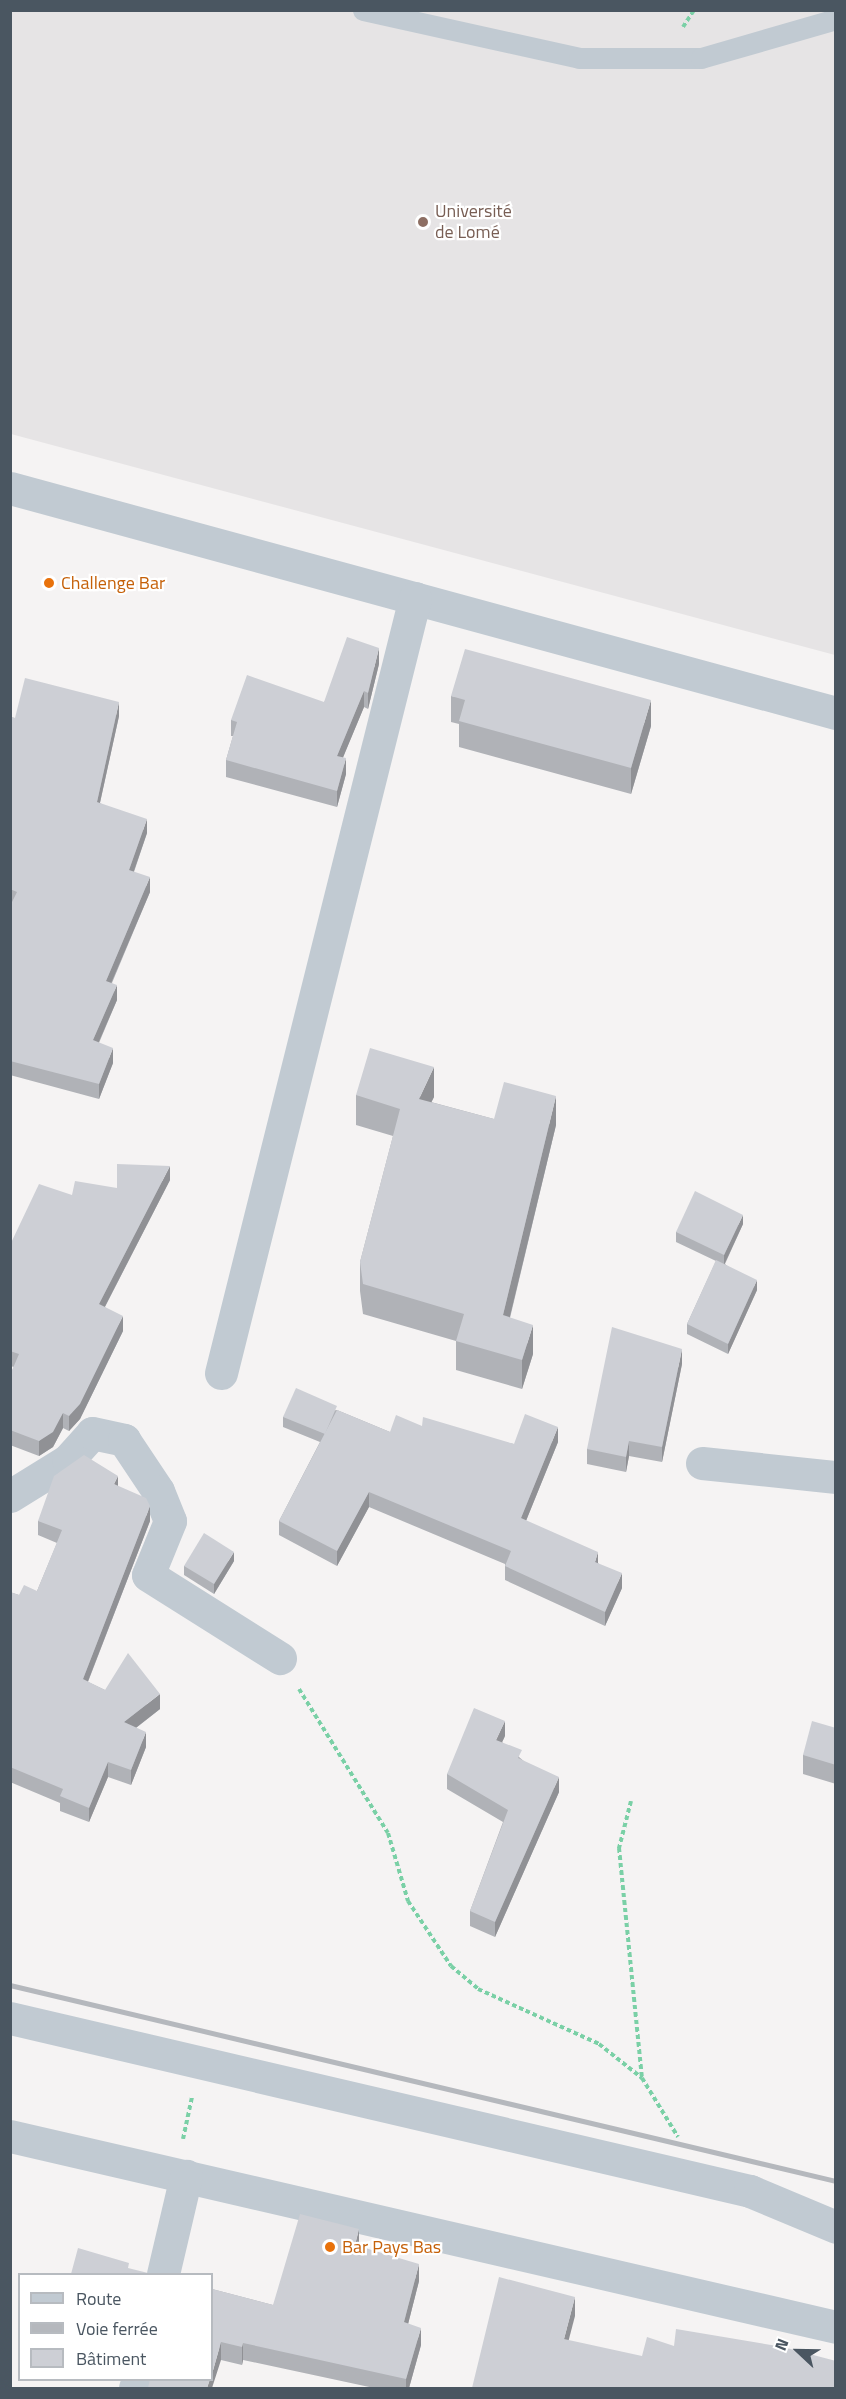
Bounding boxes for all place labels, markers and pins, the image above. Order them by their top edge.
place label: Université de Lomé [435,201,512,244]
marker: Université de Lomé [416,215,430,229]
place label: Challenge Bar [61,572,165,594]
marker: Challenge Bar [42,576,56,590]
place label: Bar Pays Bas [342,2236,441,2258]
marker: Bar Pays Bas [323,2240,337,2254]

